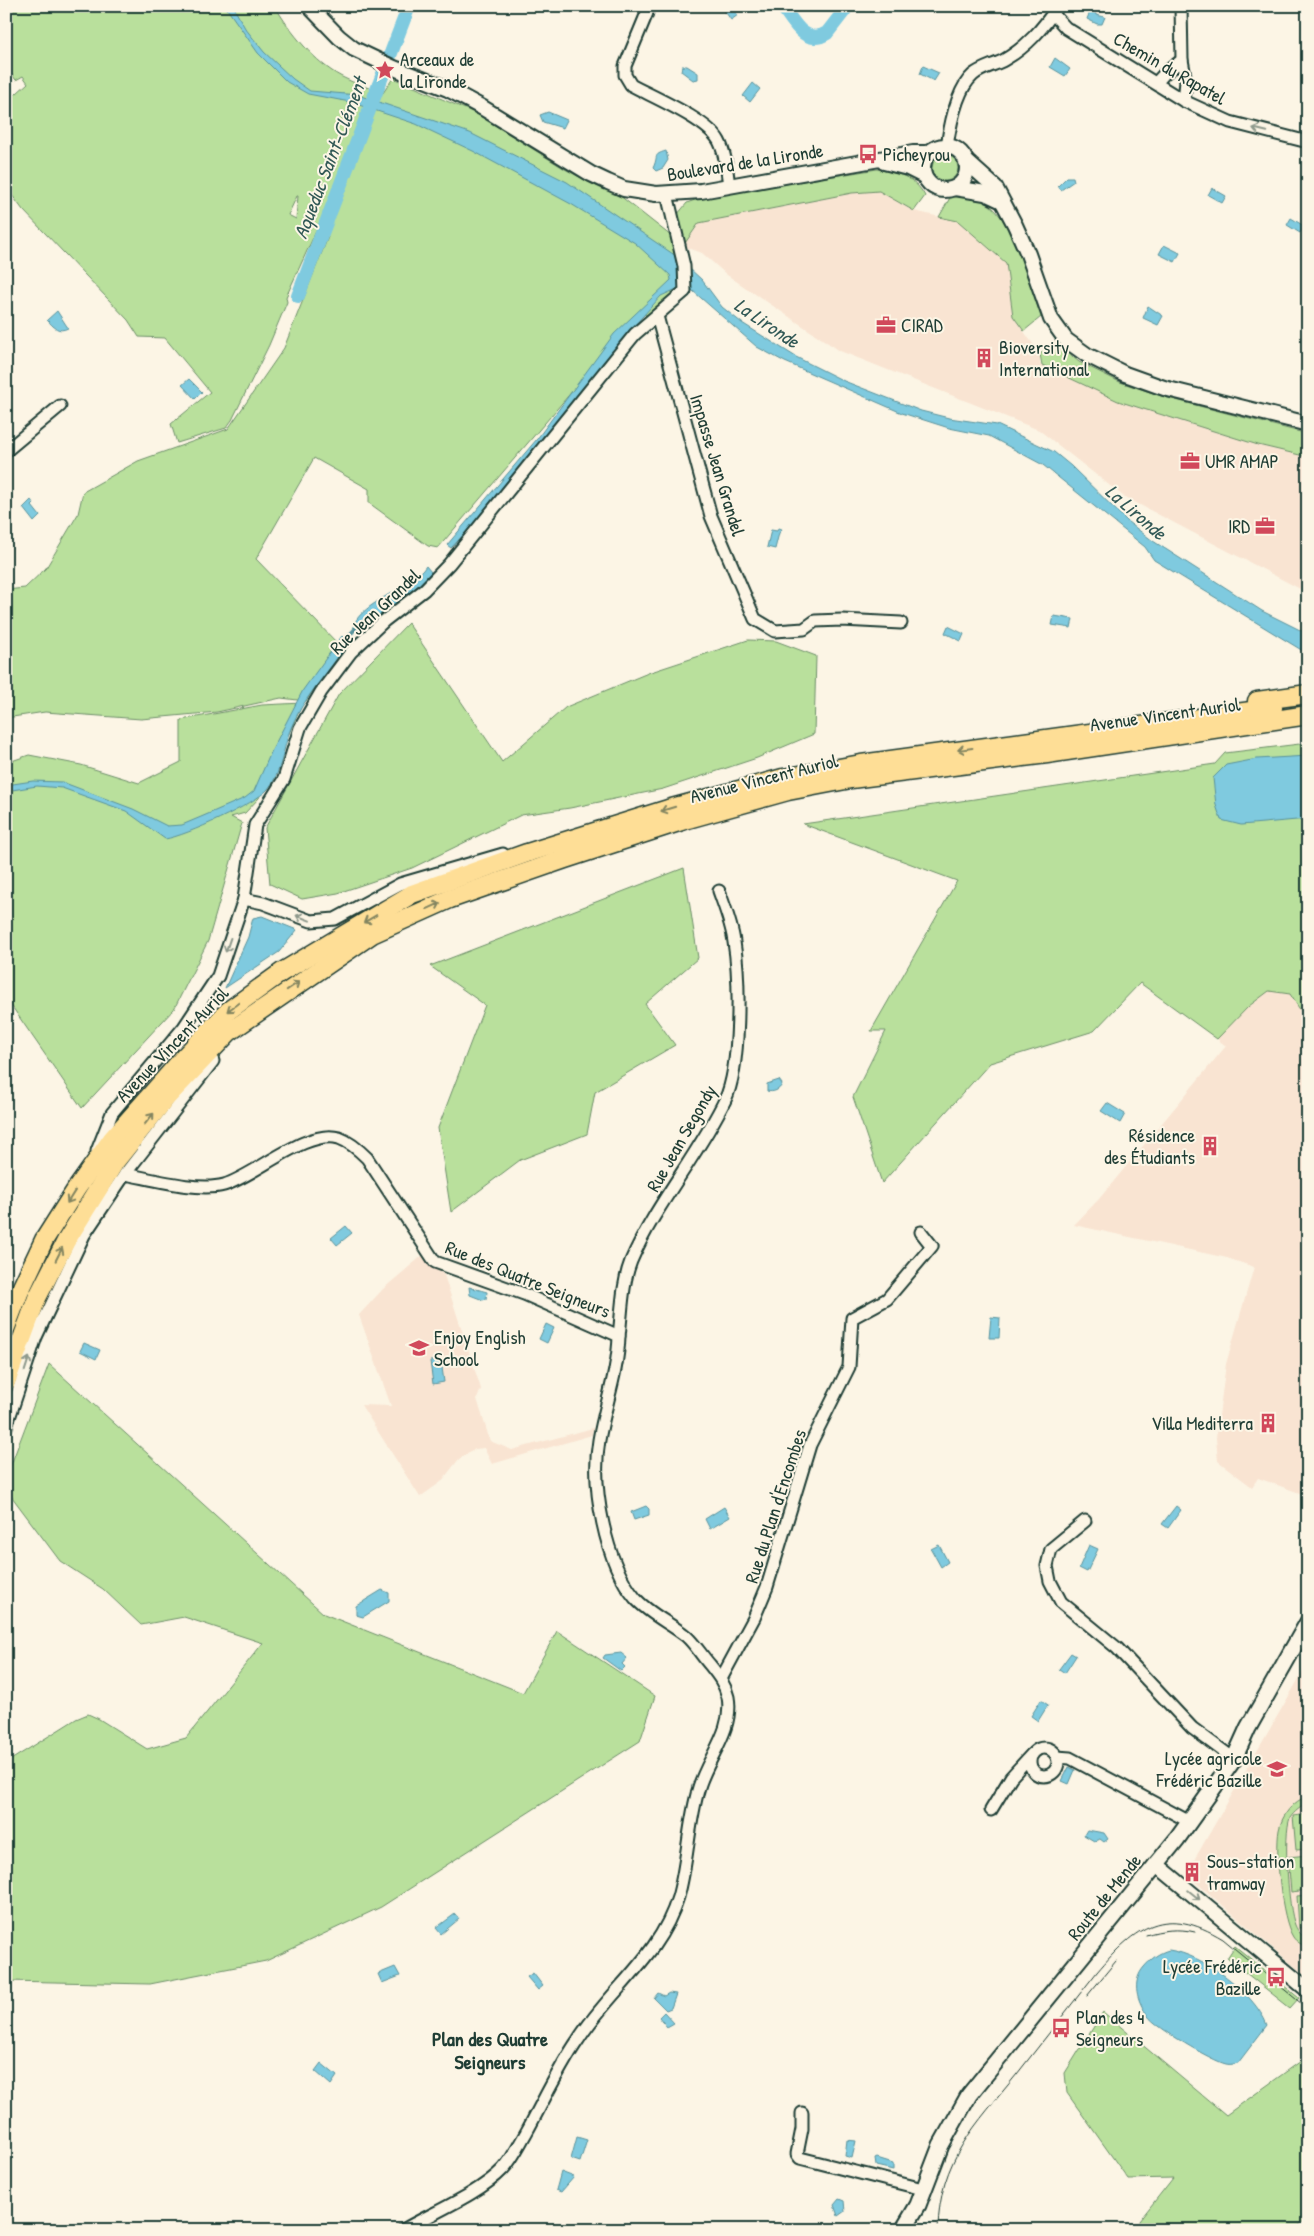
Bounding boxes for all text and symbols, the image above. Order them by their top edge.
street label: Chemin du Rapatel [1109,25,1232,111]
place label: Arceaux de la Lironde [400,46,475,94]
place icon: Arceaux de la Lironde [374,59,396,81]
water label: Aqueduc Saint-Clément [286,71,375,243]
one-way arrow [1253,125,1269,134]
street label: Boulevard de la Lironde [665,137,825,187]
place label: Picheyrou [883,141,950,167]
bus stop icon: Picheyrou [857,143,879,165]
water label: La Lironde [730,291,806,355]
place label: CIRAD [901,312,943,338]
office icon: CIRAD [875,314,897,336]
place label: Bioversity International [999,334,1090,382]
building icon: Bioversity International [973,347,995,369]
street label: Impasse Jean Grandel [684,391,752,540]
place label: UMR AMAP [1205,448,1279,474]
office icon: UMR AMAP [1179,450,1201,472]
water label: La Lironde [1100,478,1173,546]
place label: IRD [1228,513,1250,539]
office icon: IRD [1254,515,1276,537]
street label: Rue Jean Grandel [324,561,427,660]
street label: Avenue Vincent Auriol [1088,690,1243,737]
one-way arrow [957,744,973,754]
street label: Avenue Vincent Auriol [687,747,842,809]
one-way arrow [661,804,677,814]
one-way arrow [426,901,441,911]
one-way arrow [296,913,311,922]
one-way arrow [363,915,377,925]
one-way arrow [223,937,233,953]
street label: Avenue Vincent Auriol [110,980,235,1108]
one-way arrow [286,981,300,991]
one-way arrow [227,1002,240,1013]
street label: Rue Jean Segondy [640,1080,722,1196]
one-way arrow [143,1113,154,1126]
place label: Résidence des Étudiants [1104,1122,1195,1170]
building icon: Résidence des Étudiants [1199,1135,1221,1157]
one-way arrow [66,1189,76,1203]
street label: Rue des Quatre Seigneurs [442,1234,614,1324]
one-way arrow [54,1247,64,1262]
place label: Enjoy English School [434,1324,526,1372]
school or university icon: Enjoy English School [408,1337,430,1359]
one-way arrow [23,1357,32,1373]
place label: Villa Mediterra [1151,1410,1254,1436]
building icon: Villa Mediterra [1257,1412,1279,1434]
street label: Rue du Plan d'Encombes [738,1426,812,1586]
place label: Lycée agricole Frédéric Bazille [1155,1745,1262,1793]
school or university icon: Lycée agricole Frédéric Bazille [1266,1758,1288,1780]
street label: Route de Mende [1061,1848,1147,1946]
place label: Sous-station tramway [1207,1848,1294,1896]
building icon: Sous-station tramway [1181,1861,1203,1883]
one-way arrow [1187,1889,1200,1900]
place label: Lycée Frédéric Bazille [1163,1953,1262,2001]
bus stop icon: Lycée Frédéric Bazille [1265,1966,1287,1988]
place label: Plan des 4 Seigneurs [1076,2004,1144,2052]
bus stop icon: Plan des 4 Seigneurs [1050,2017,1072,2039]
district label: Plan des Quatre Seigneurs [432,2025,548,2076]

